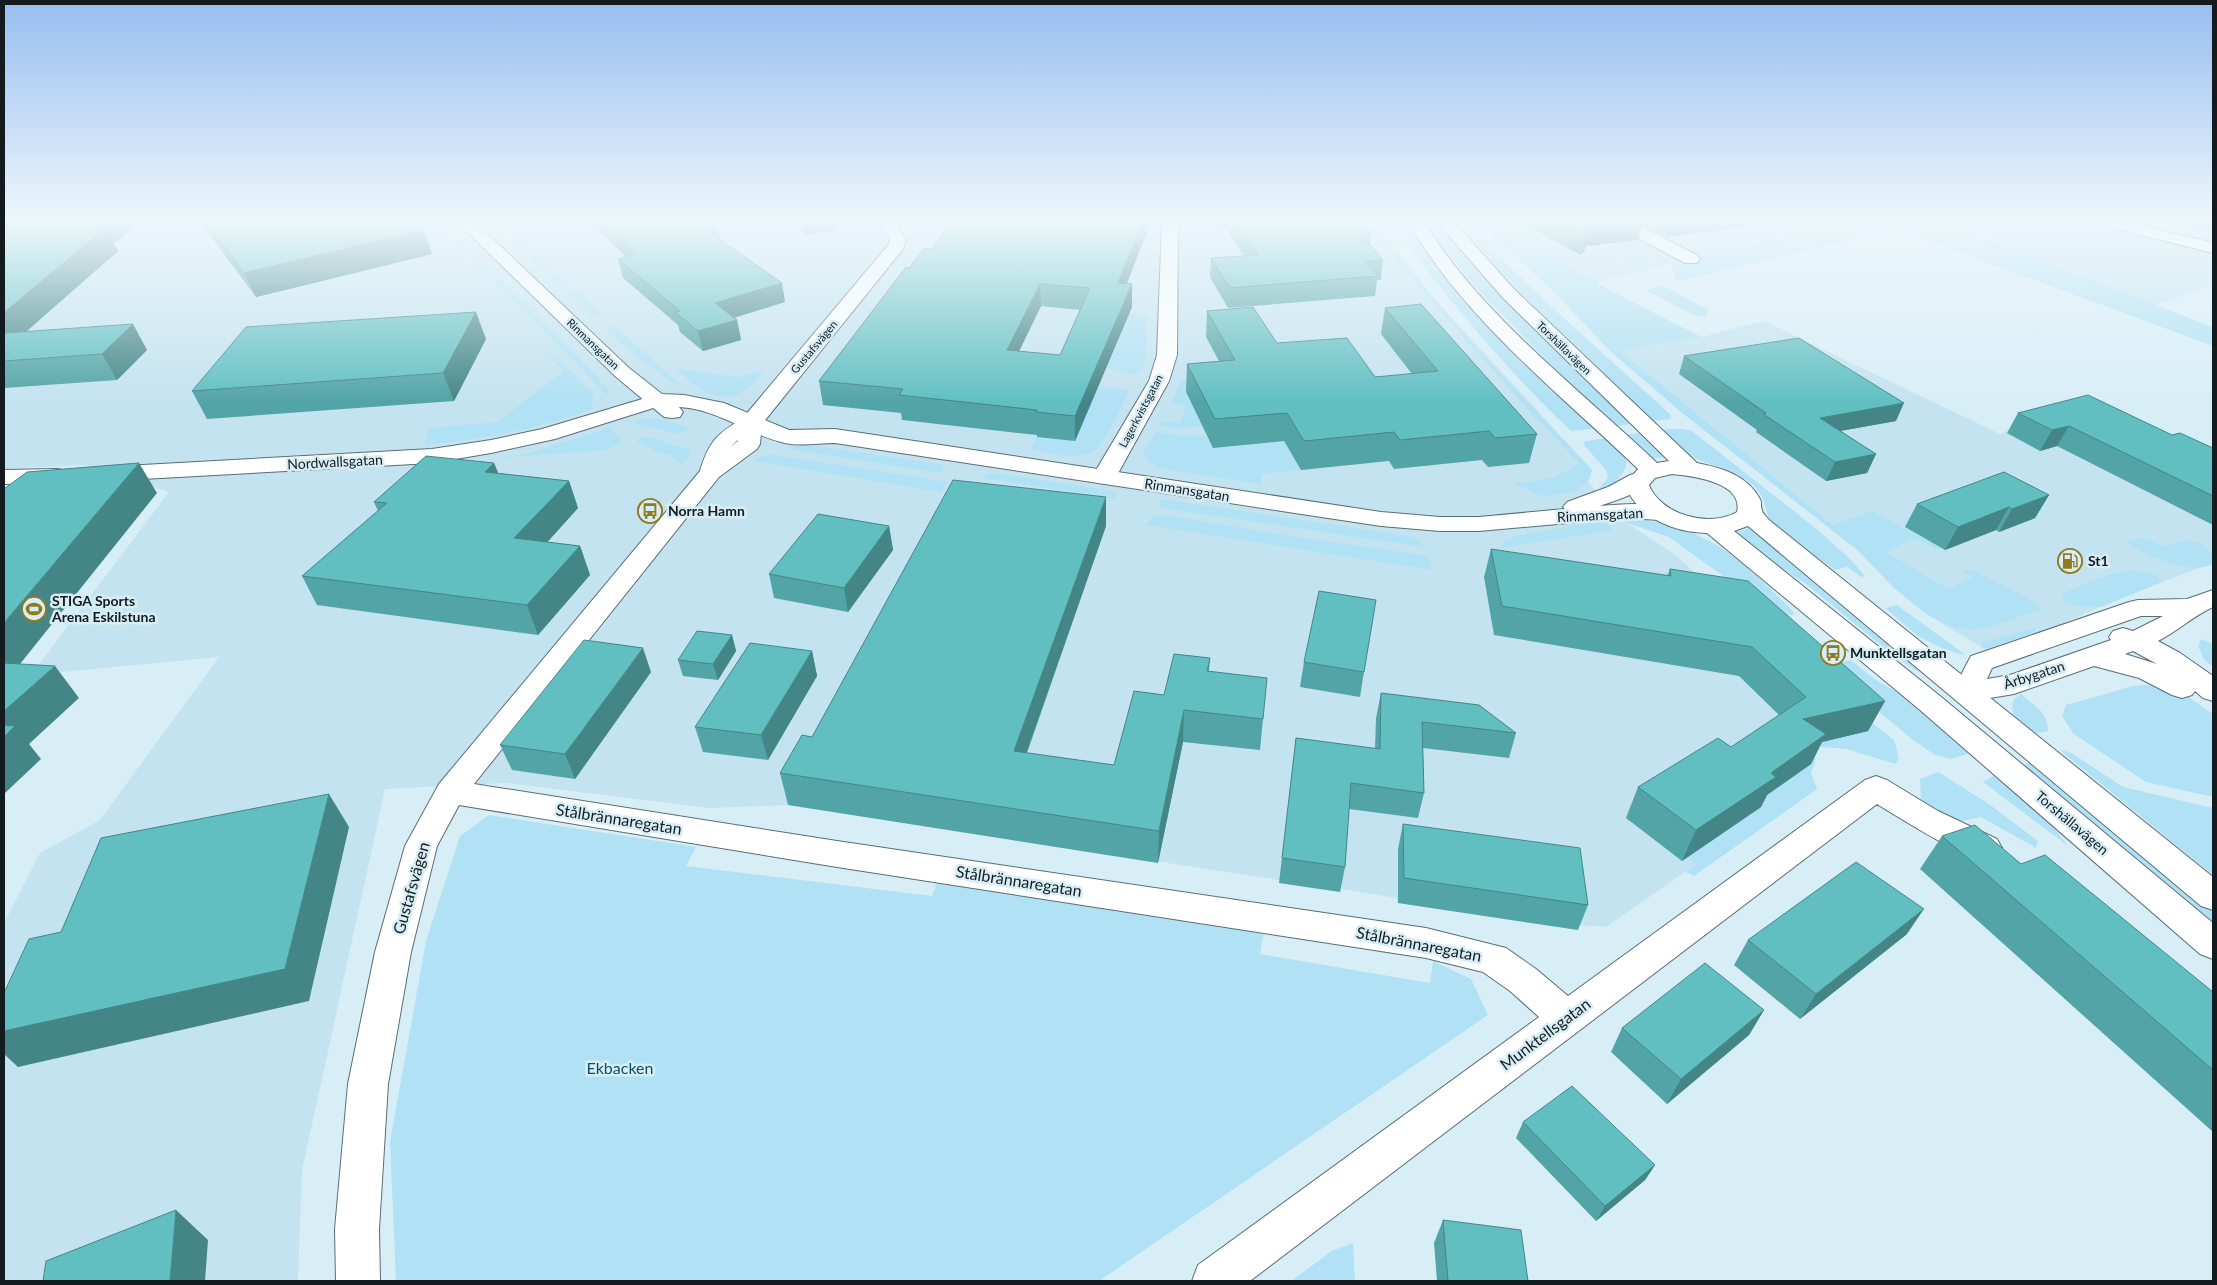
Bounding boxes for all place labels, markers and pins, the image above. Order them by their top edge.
bus stop icon: Norra Hamn [637,498,663,524]
place label: Norra Hamn [668,502,745,519]
fuel station icon: St1 [2057,548,2083,574]
place label: St1 [2088,552,2109,569]
place label: STIGA Sports Arena Eskilstuna [51,592,156,625]
sports icon: STIGA Sports Arena Eskilstuna [21,596,47,622]
bus stop icon: Munktellsgatan [1820,640,1846,666]
place label: Munktellsgatan [1850,644,1947,661]

